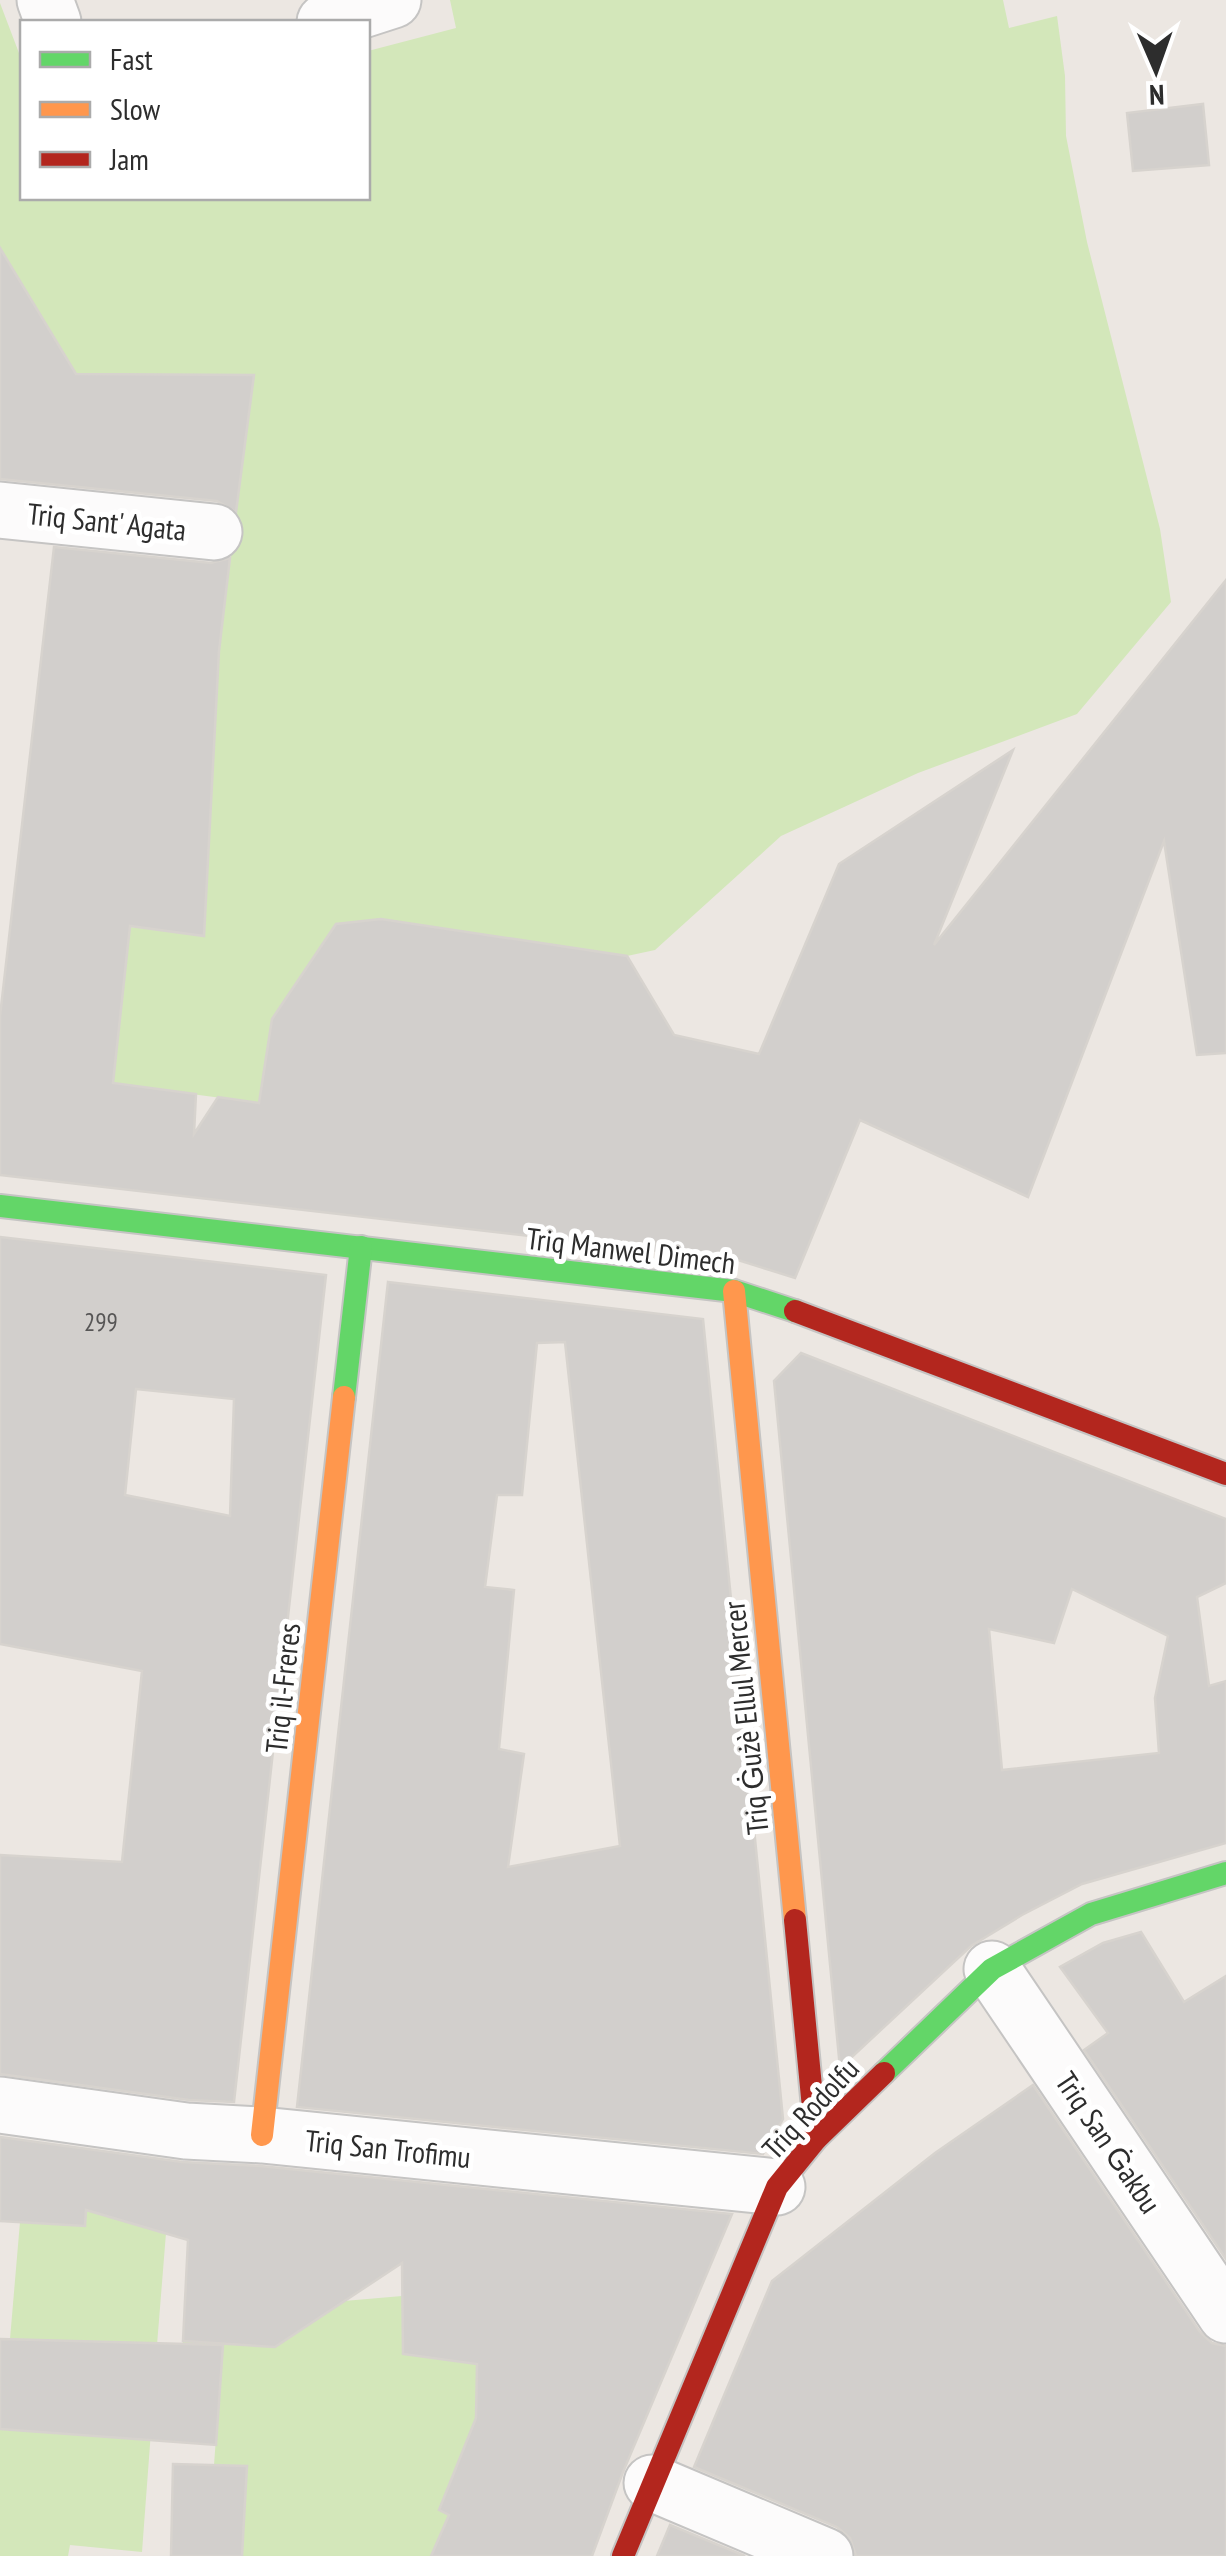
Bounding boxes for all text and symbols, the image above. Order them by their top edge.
legend [20,20,370,200]
north arrow [1106,20,1206,120]
text: Fast [110,39,154,78]
text: N [1149,77,1165,114]
text: Slow [110,89,161,128]
text: Jam [109,139,149,178]
street label: Triq Sant' Agata [26,493,188,549]
street label: Triq Manwel Dimech [524,1218,738,1282]
house number: 299 [84,1306,118,1338]
street label: Triq Ġużè Ellul Mercer [713,1599,777,1836]
street label: Triq il-Freres [256,1621,308,1755]
street label: Triq Rodolfu [753,2049,867,2167]
street label: Triq San Ġakbu [1047,2064,1171,2220]
street label: Triq San Trofimu [303,2120,473,2176]

